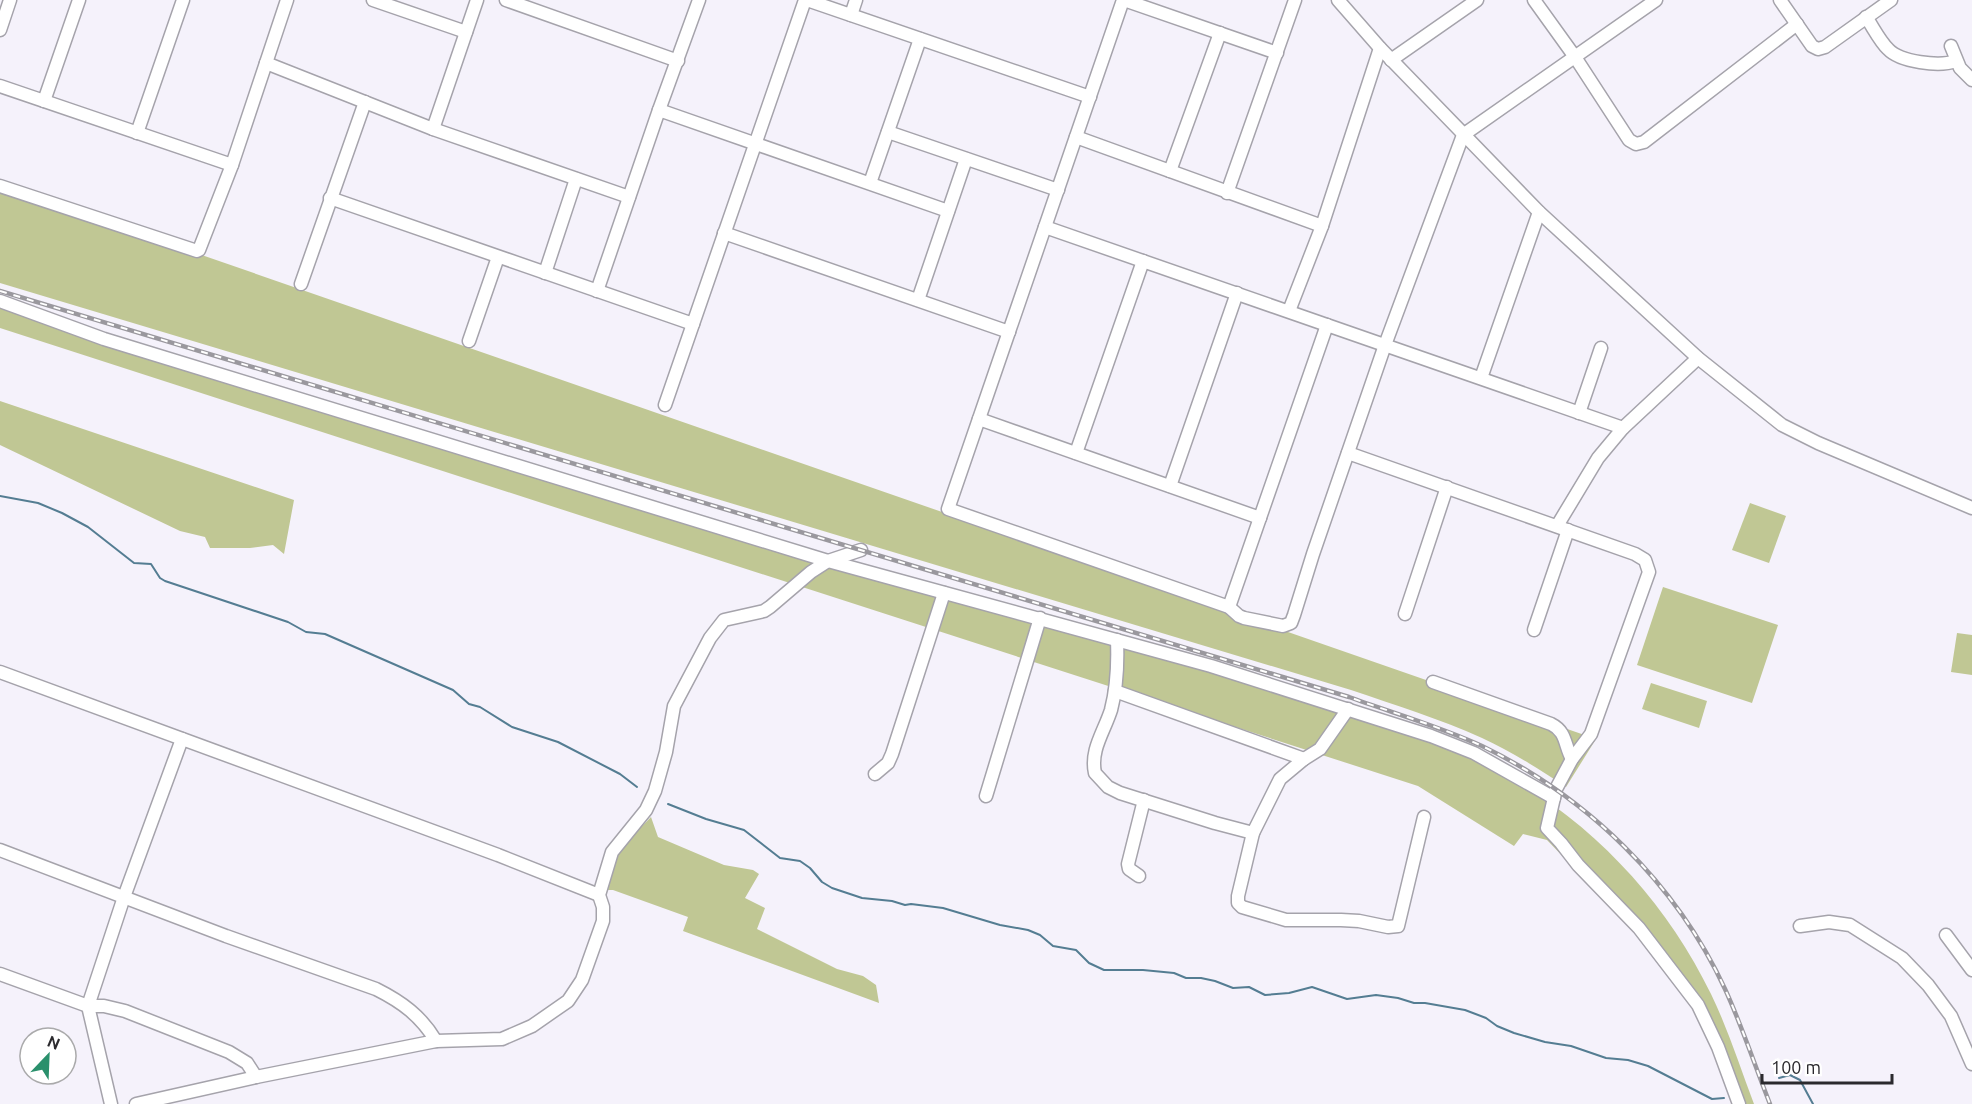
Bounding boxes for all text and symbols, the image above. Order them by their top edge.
north arrow [18,1026,78,1086]
text: N [45,1032,63,1053]
scale bar [1762,1047,1892,1085]
text: 100 m [1771,1057,1821,1077]

